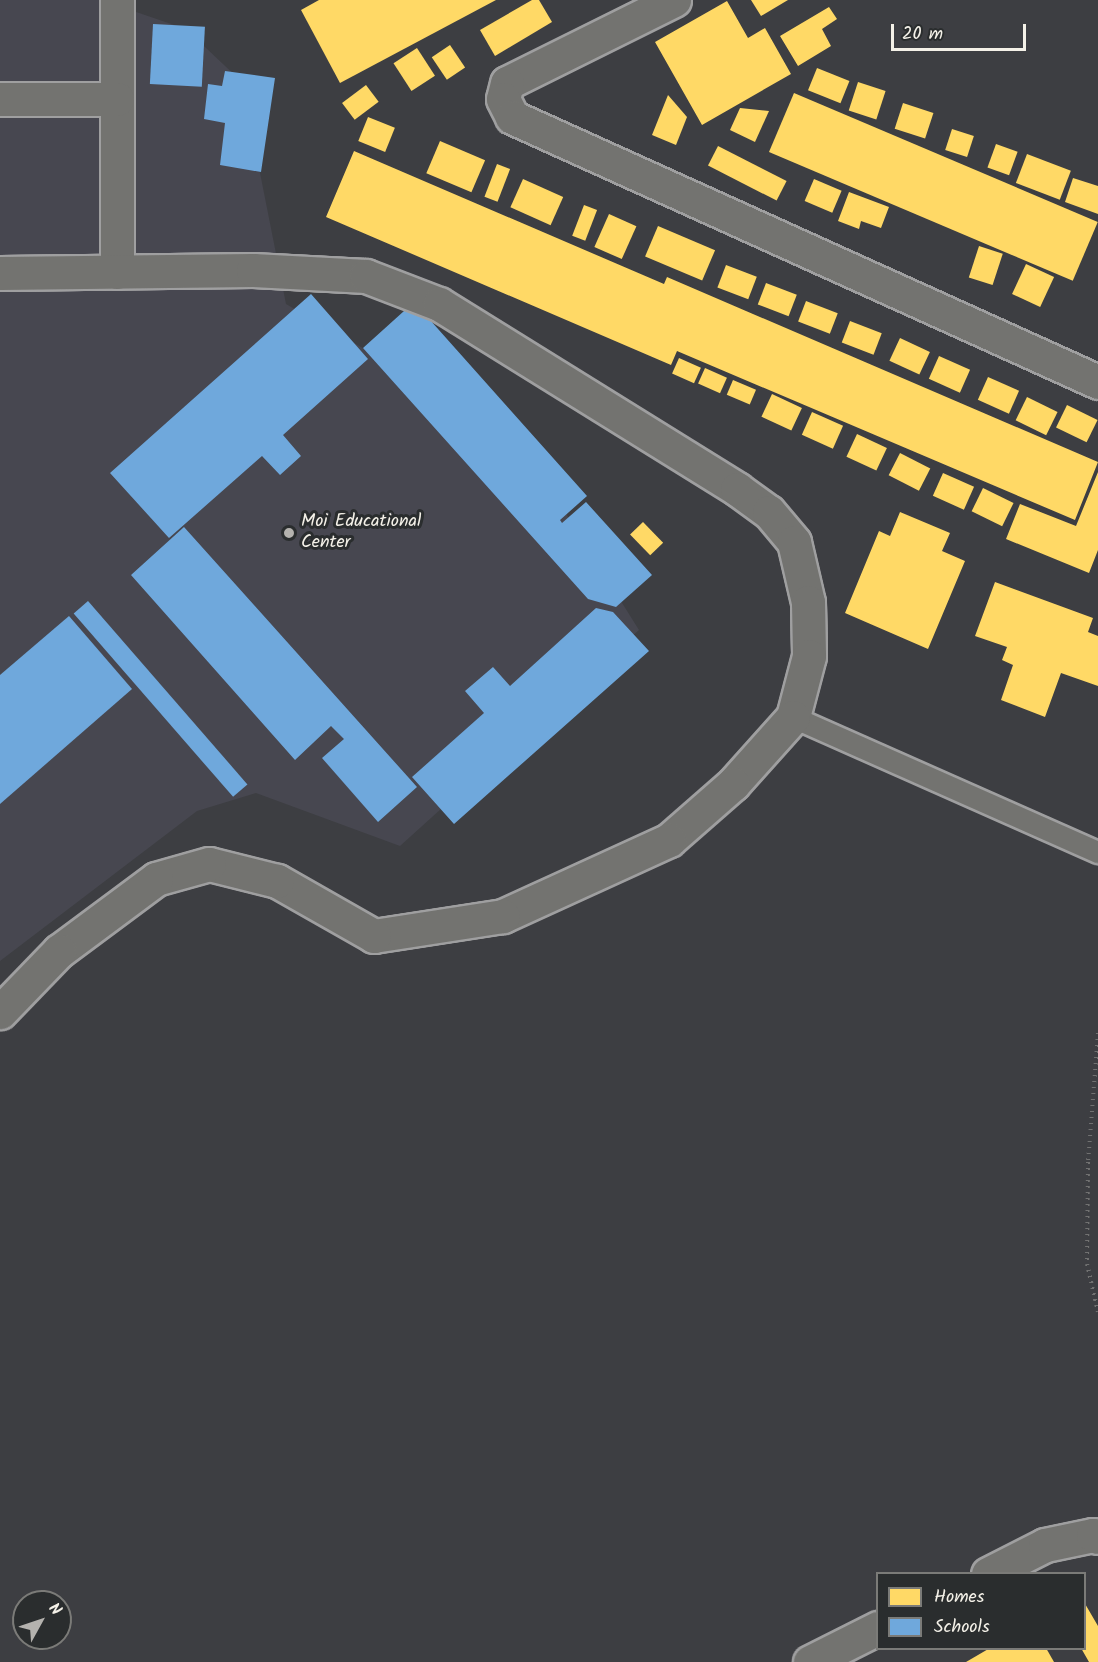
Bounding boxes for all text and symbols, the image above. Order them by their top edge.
scale bar [894,12,1029,50]
text: 20 m [902,20,943,49]
place label: Moi Educational Center [301,512,421,554]
marker: Moi Educational Center [282,526,296,540]
legend [876,1572,1086,1650]
text: Homes [934,1583,984,1612]
north arrow [12,1590,72,1650]
text: N [42,1597,67,1621]
text: Schools [934,1613,990,1642]

